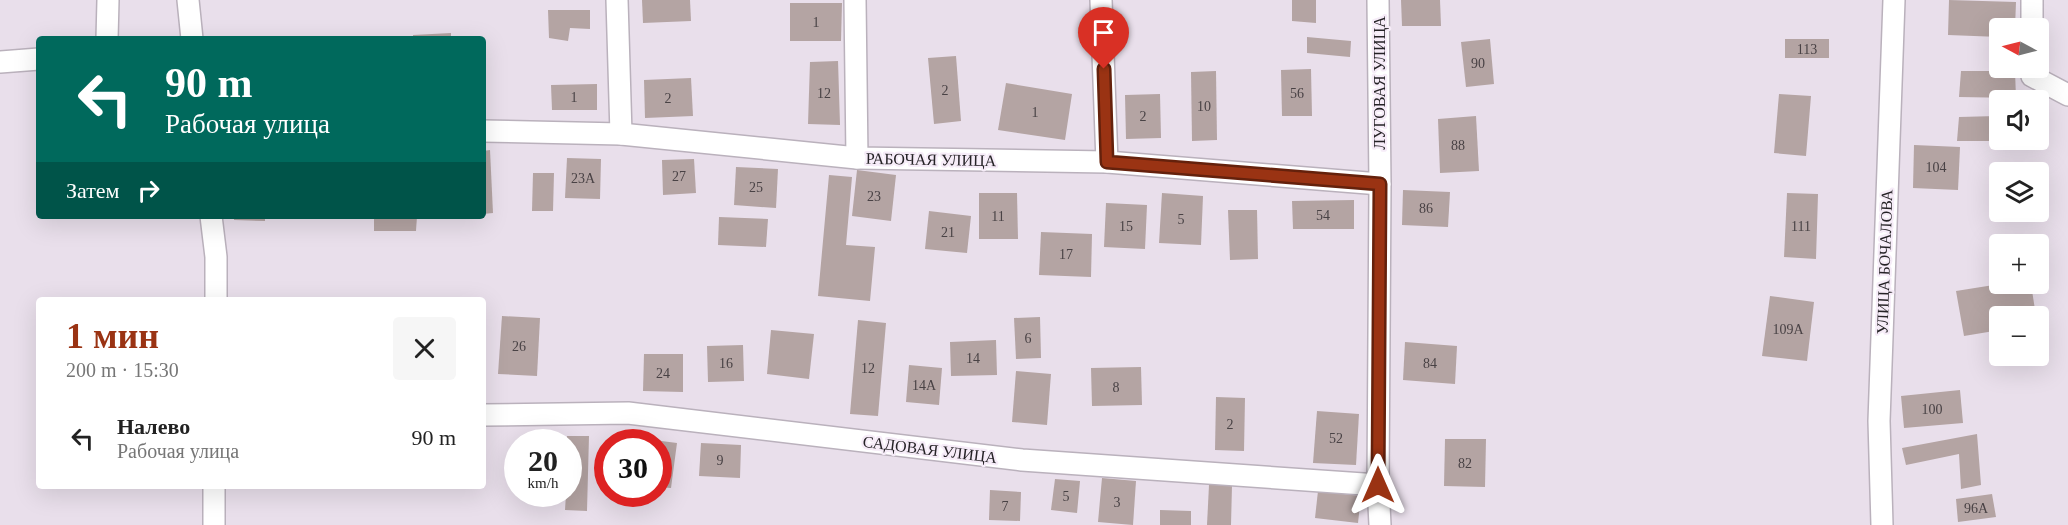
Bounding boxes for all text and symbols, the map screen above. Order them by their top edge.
pin [1078,7,1129,69]
house number: 1 [813,15,820,30]
icon: arrive [1087,16,1120,49]
street label: ЛУГОВАЯ УЛИЦА [1371,16,1389,150]
north arrow [1989,18,2049,78]
map controls [1989,18,2049,366]
house number: 113 [1797,42,1817,57]
house number: 90 [1471,56,1485,71]
icon: left [66,60,144,138]
text: 90 m [165,60,253,106]
house number: 2 [942,83,949,98]
house number: 12 [817,86,831,101]
house number: 56 [1290,86,1304,101]
house number: 1 [571,90,578,105]
button: sound [1989,90,2049,150]
house number: 2 [665,91,672,106]
house number: 10 [1197,99,1211,114]
house number: 1 [1032,105,1039,120]
text: Рабочая улица [165,109,330,139]
house number: 2 [1140,109,1147,124]
house number: 88 [1451,138,1465,153]
street label: РАБОЧАЯ УЛИЦА [866,150,997,170]
house number: 104 [1926,160,1947,175]
button: layers [1989,162,2049,222]
house number: 27 [672,169,686,184]
house number: 23А [571,171,596,186]
icon: right [132,174,165,207]
text: Затем [66,178,120,203]
house number: 25 [749,180,763,195]
house number: 23 [867,189,881,204]
street label: УЛИЦА БОЧАЛОВА [1873,189,1897,335]
house number: 86 [1419,201,1433,216]
house number: 54 [1316,208,1330,223]
house number: 11 [991,209,1005,224]
house number: 5 [1178,212,1185,227]
house number: 15 [1119,219,1133,234]
house number: 111 [1791,219,1811,234]
house number: 21 [941,225,955,240]
button: + [1989,234,2049,294]
house number: 17 [1059,247,1073,262]
button: − [1989,306,2049,366]
text: 1 мин [66,316,159,356]
button: close [393,317,456,380]
house number: 109А [1772,322,1804,337]
house number: 6 [1025,331,1032,346]
house number: 26 [512,339,526,354]
house number: 14 [966,351,980,366]
house number: 16 [719,356,733,371]
house number: 84 [1423,356,1437,371]
text: 200 m · 15:30 [66,359,179,381]
house number: 12 [861,361,875,376]
house number: 24 [656,366,670,381]
house number: 14А [912,378,937,393]
house number: 8 [1113,380,1120,395]
house number: 100 [1922,402,1943,417]
text: Налево [117,414,190,439]
house number: 2 [1227,417,1234,432]
icon: left [66,422,99,455]
text: 90 m [411,425,456,450]
speed limit sign: 30 [594,429,672,507]
house number: 52 [1329,431,1343,446]
street label: САДОВАЯ УЛИЦА [862,433,998,467]
text: Рабочая улица [117,440,239,462]
text: 20 [528,444,558,477]
house number: 9 [717,453,724,468]
position arrow [1346,453,1410,517]
house number: 82 [1458,456,1472,471]
text: km/h [528,475,558,491]
house number: 5 [1063,489,1070,504]
house number: 3 [1114,495,1121,510]
house number: 7 [1002,499,1009,514]
house number: 96А [1964,501,1989,516]

